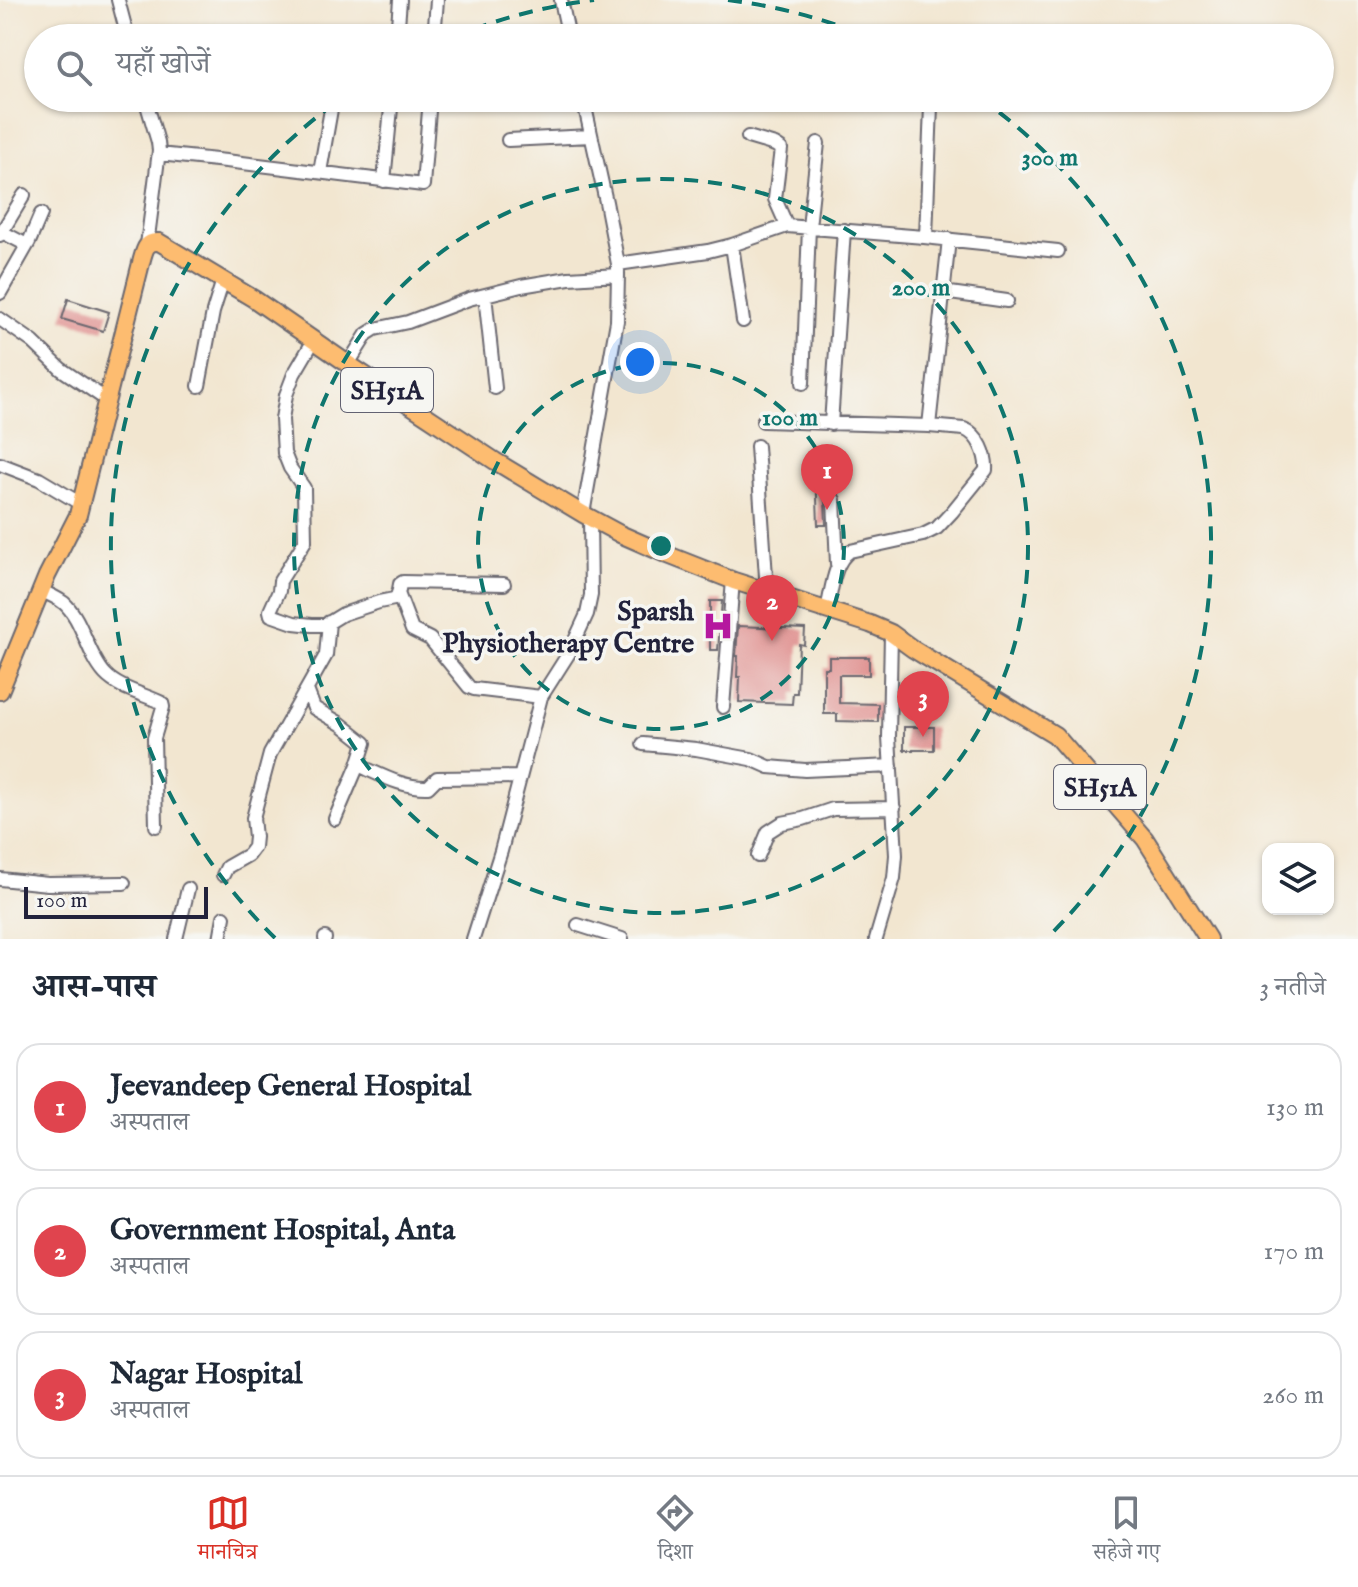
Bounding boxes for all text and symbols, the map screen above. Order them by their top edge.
search box [24,24,1334,112]
icon: search [52,46,96,90]
text: यहाँ खोजें [116,46,210,84]
text: 300 m [1022,143,1079,174]
text: 200 m [892,273,951,304]
your location [620,342,660,382]
road number: SH51A [341,368,433,412]
text: 100 m [762,403,819,434]
pin: 1 [801,444,853,510]
centre of rings [647,532,675,560]
pin: 2 [746,575,798,641]
place label: Sparsh Physiotherapy Centre [442,595,695,662]
hospital icon: Sparsh Physiotherapy Centre [701,609,735,643]
pin: 3 [897,671,949,737]
road number: SH51A [1054,765,1146,809]
map controls [1262,843,1334,915]
button: layers [1262,843,1334,915]
scale bar [24,883,208,919]
text: 100 m [36,887,88,915]
text: आस-पास [32,966,156,1009]
text: 3 नतीजे [1259,971,1326,1004]
text: Jeevandeep General Hospital [110,1068,471,1106]
text: 1 [55,1091,65,1124]
text: 130 m [1266,1091,1324,1124]
text: अस्पताल [110,1106,189,1139]
text: Government Hospital, Anta [110,1212,455,1250]
text: 2 [54,1235,66,1268]
text: 170 m [1264,1235,1324,1268]
text: अस्पताल [110,1250,189,1283]
text: Nagar Hospital [110,1356,302,1394]
text: 3 [55,1379,65,1412]
text: 260 m [1262,1379,1324,1412]
text: अस्पताल [110,1394,189,1427]
tab: मानचित्र [198,1491,257,1573]
tab: दिशा [653,1491,697,1573]
tab: सहेजे गए [1093,1491,1160,1573]

